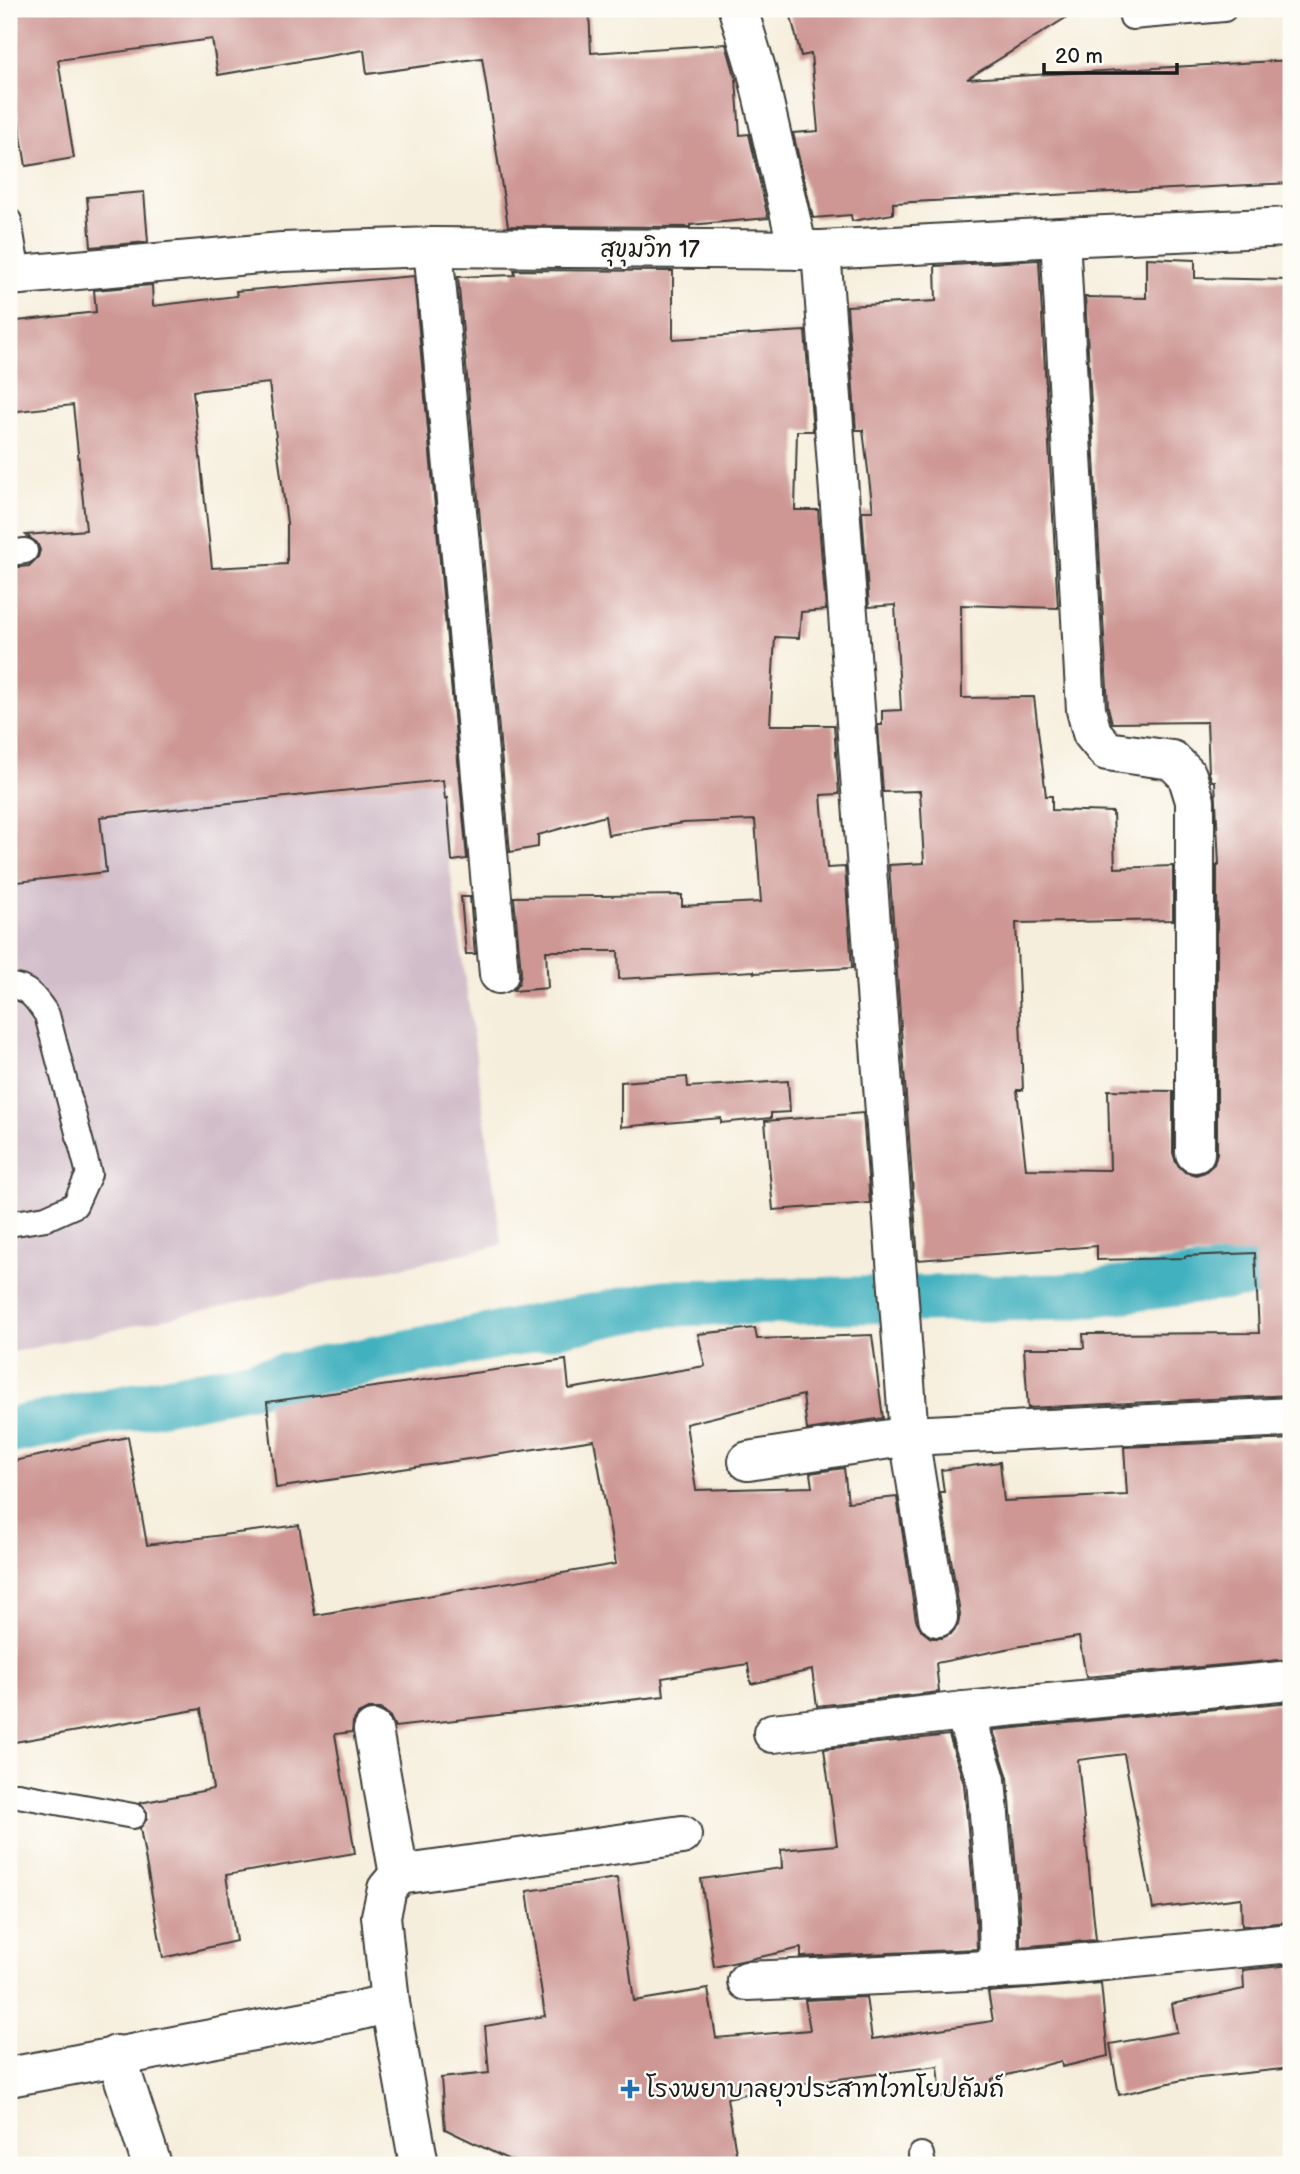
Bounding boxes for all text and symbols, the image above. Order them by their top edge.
scale bar [1044,32,1178,76]
text: 20 m [1055,44,1103,69]
street label: สุขุมวิท 17 [600,235,700,267]
place label: โรงพยาบาลยุวประสาทไวทโยปถัมถ์ [646,2073,1004,2107]
marker: โรงพยาบาลยุวประสาทไวทโยปถัมถ์ [620,2079,640,2099]

